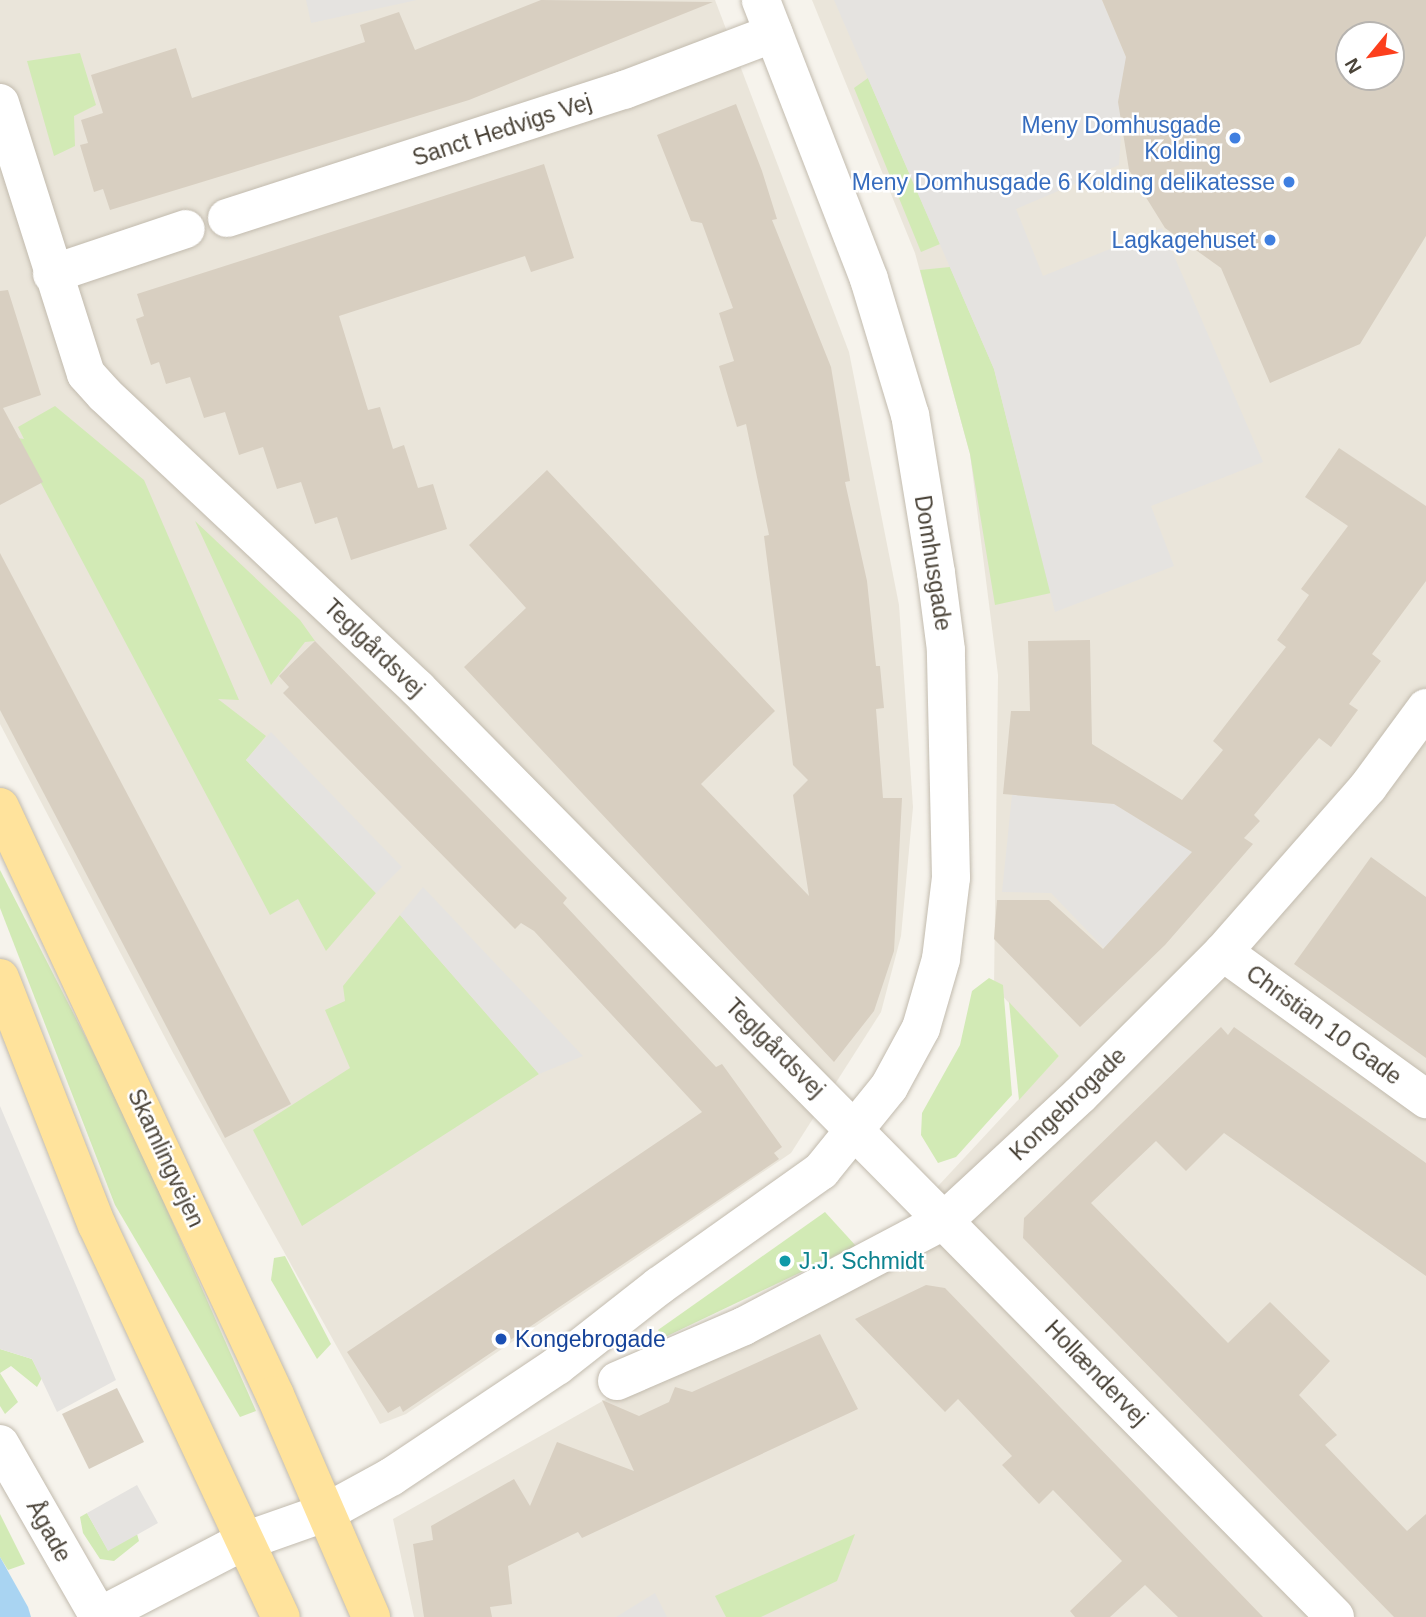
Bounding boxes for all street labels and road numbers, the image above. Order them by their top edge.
street label: Sanct Hedvigs Vej [409,88,595,172]
street label: Domhusgade [909,493,957,633]
street label: Teglgårdsvej [318,593,430,703]
street label: Christian 10 Gade [1241,959,1407,1091]
street label: Teglgårdsvej [720,993,830,1103]
street label: Kongebrogade [1004,1042,1132,1166]
street label: Skamlingvejen [122,1084,210,1232]
street label: Hollændervej [1039,1315,1153,1431]
street label: Ågade [21,1495,77,1567]

